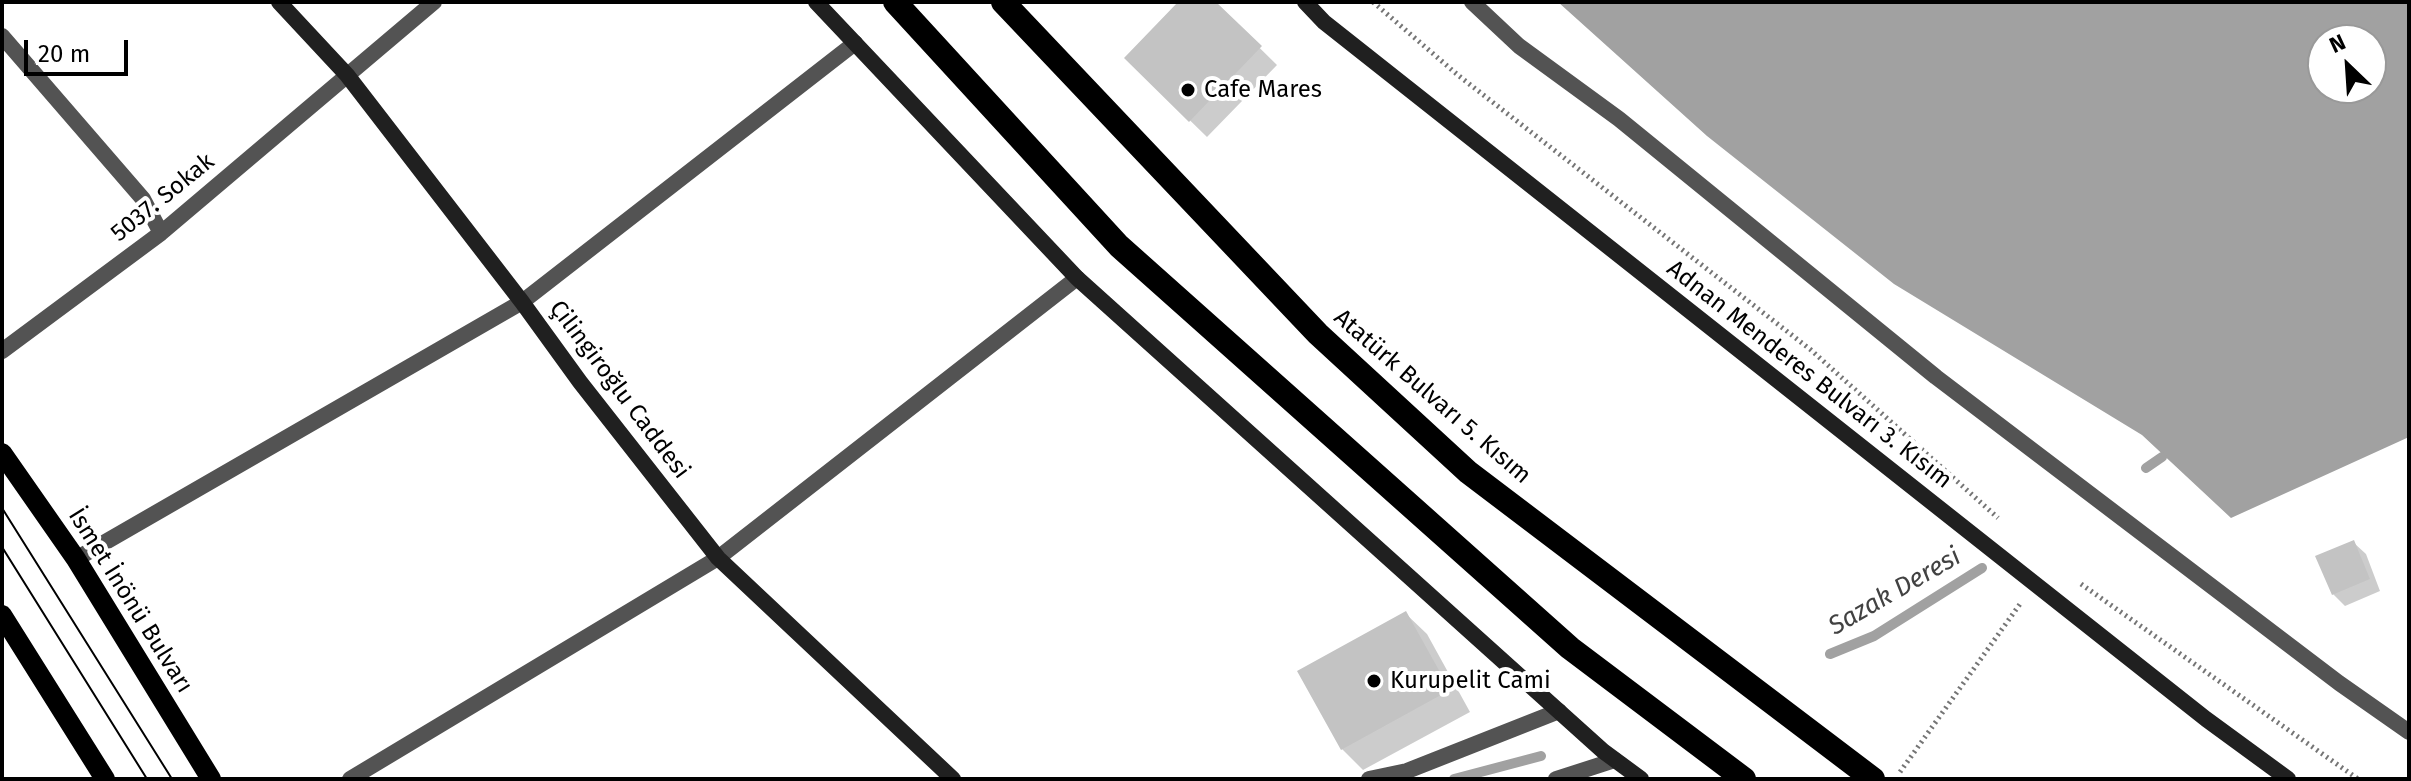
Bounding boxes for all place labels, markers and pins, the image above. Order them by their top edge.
place label: Cafe Mares [1204,76,1322,104]
marker: Cafe Mares [1179,81,1197,99]
place label: Kurupelit Cami [1390,667,1551,695]
marker: Kurupelit Cami [1365,672,1383,690]

